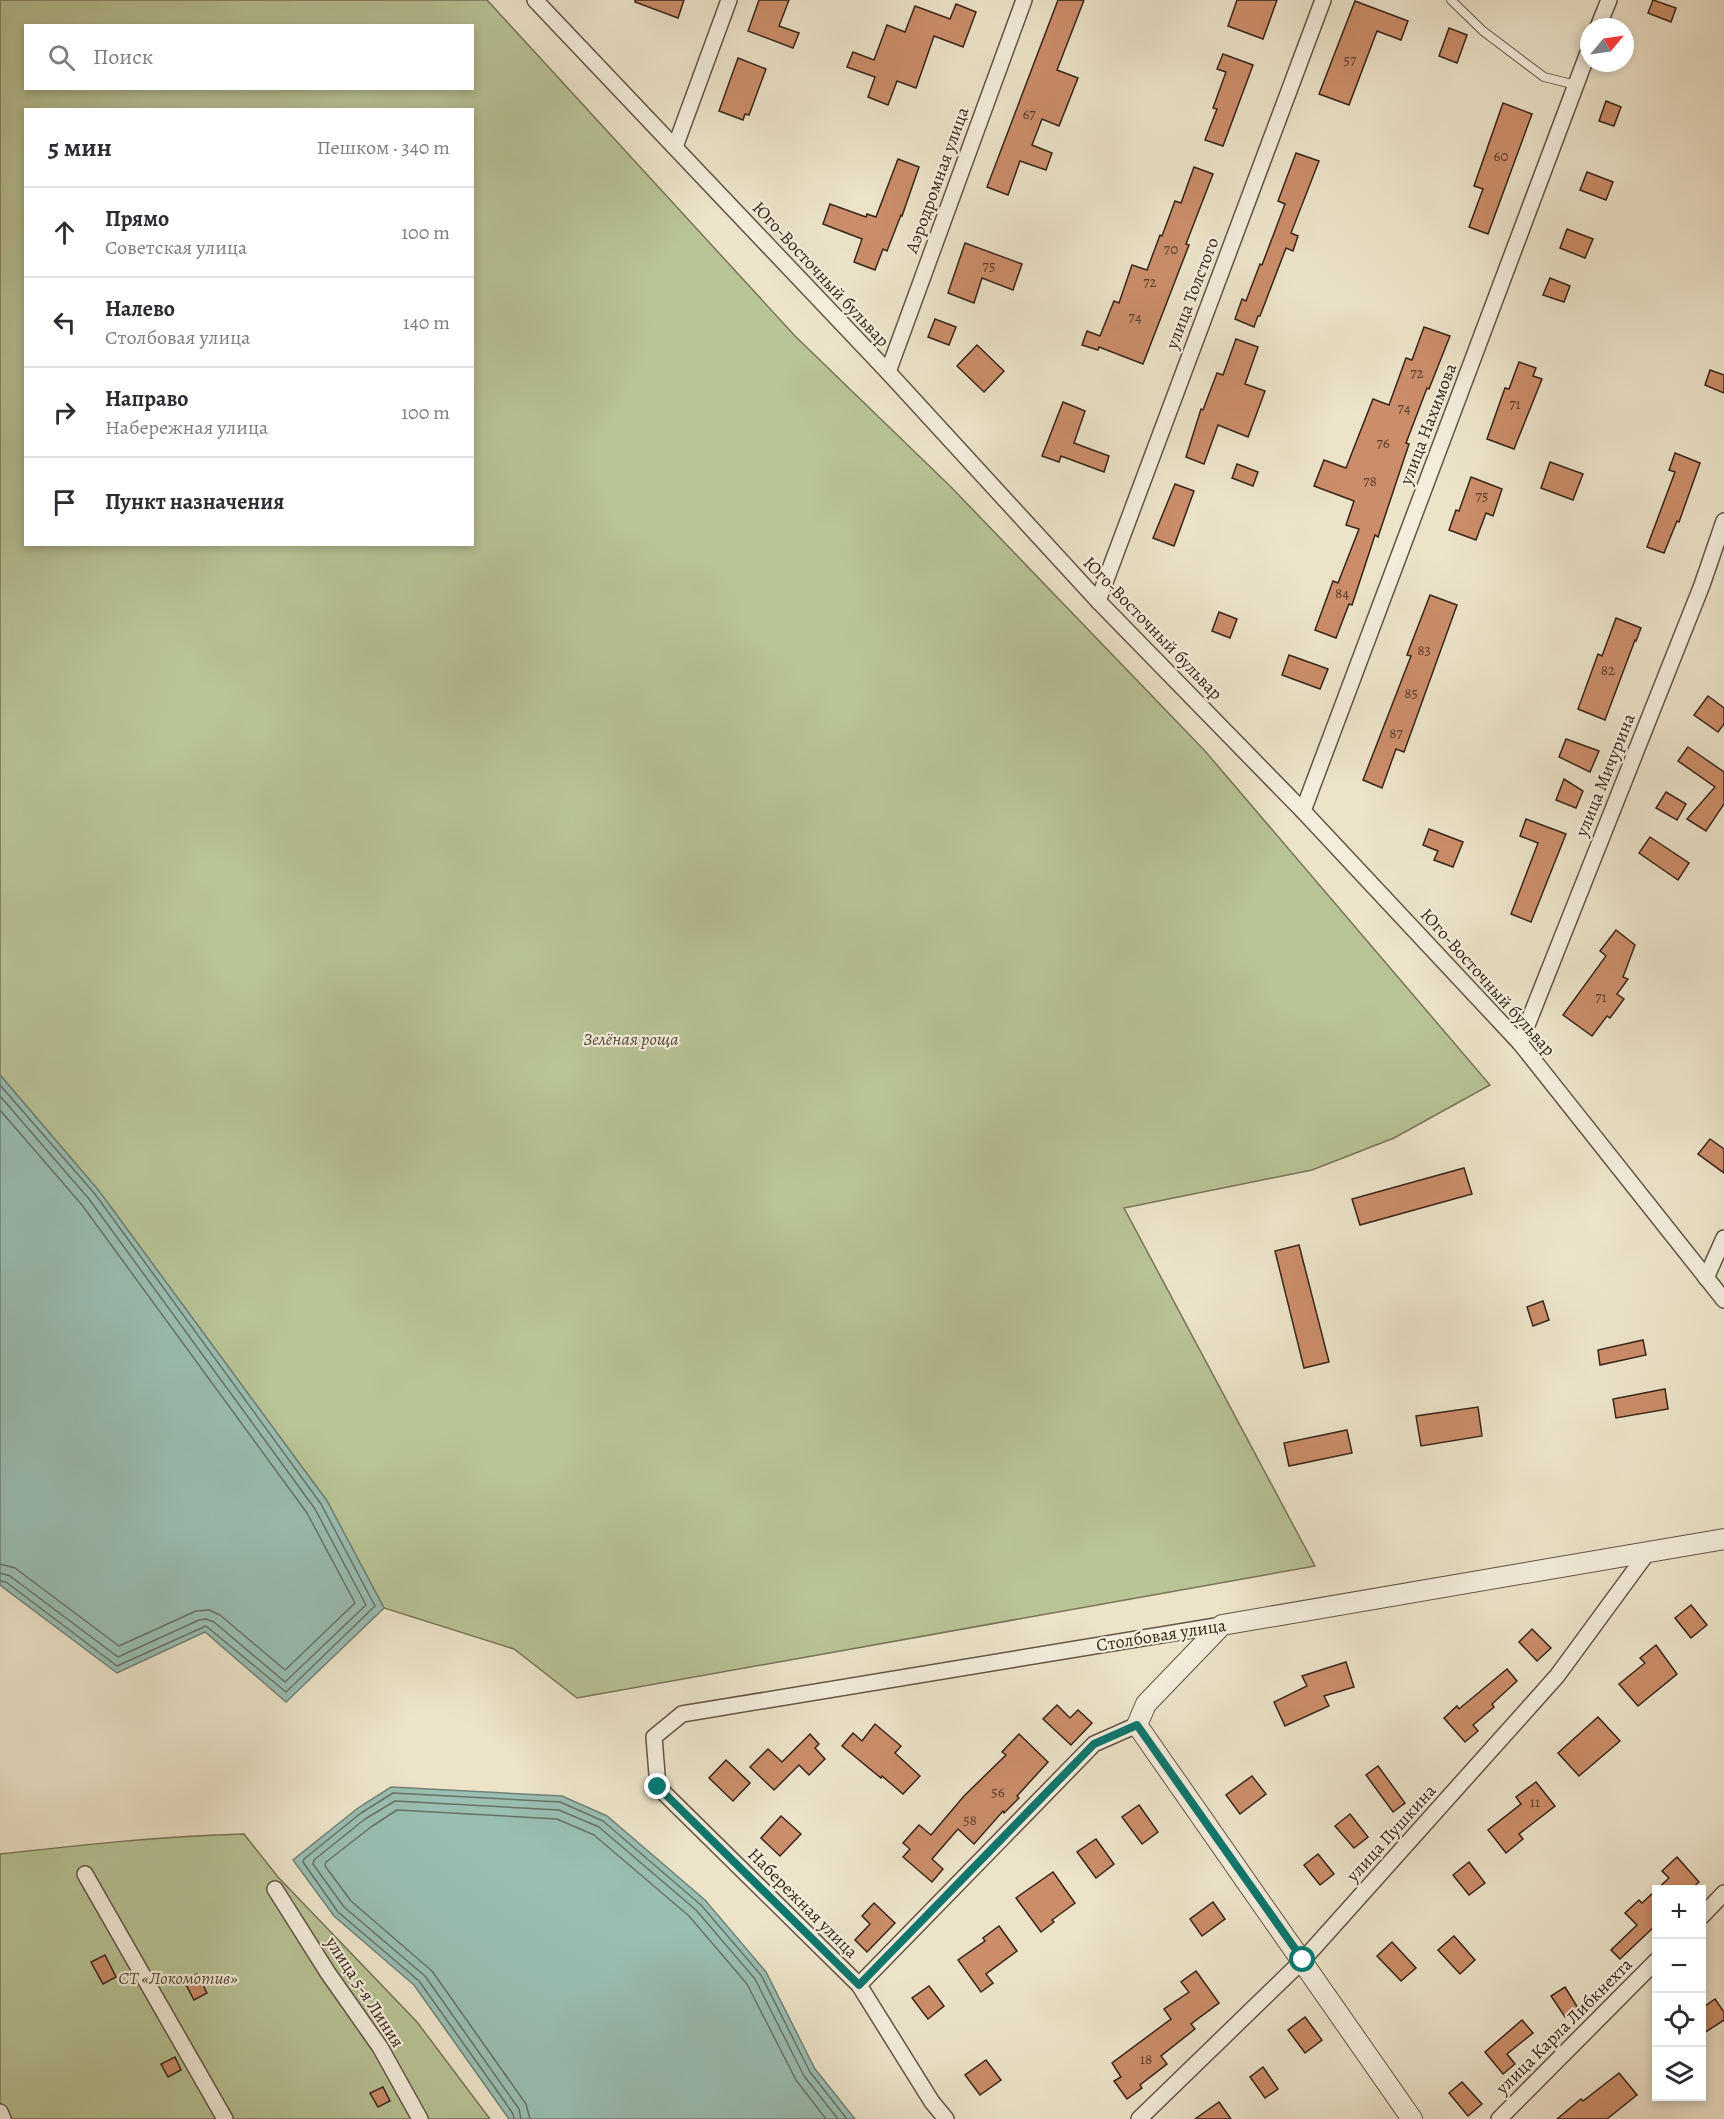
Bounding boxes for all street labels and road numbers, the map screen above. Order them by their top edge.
street label: Аэродромная улица [899,103,975,257]
street label: Юго-Восточный бульвар [747,196,895,352]
street label: улица Толстого [1159,234,1224,353]
street label: улица Нахимова [1393,359,1462,489]
street label: Юго-Восточный бульвар [1078,551,1228,705]
street label: улица Мичурина [1569,709,1641,841]
street label: Юго-Восточный бульвар [1415,903,1561,1061]
street label: Столбовая улица [1094,1613,1228,1657]
street label: улица Пушкина [1340,1779,1442,1888]
street label: Набережная улица [743,1843,864,1964]
street label: улица 5-я Линия [320,1931,410,2052]
street label: улица Карла Либкнехта [1490,1952,1638,2100]

